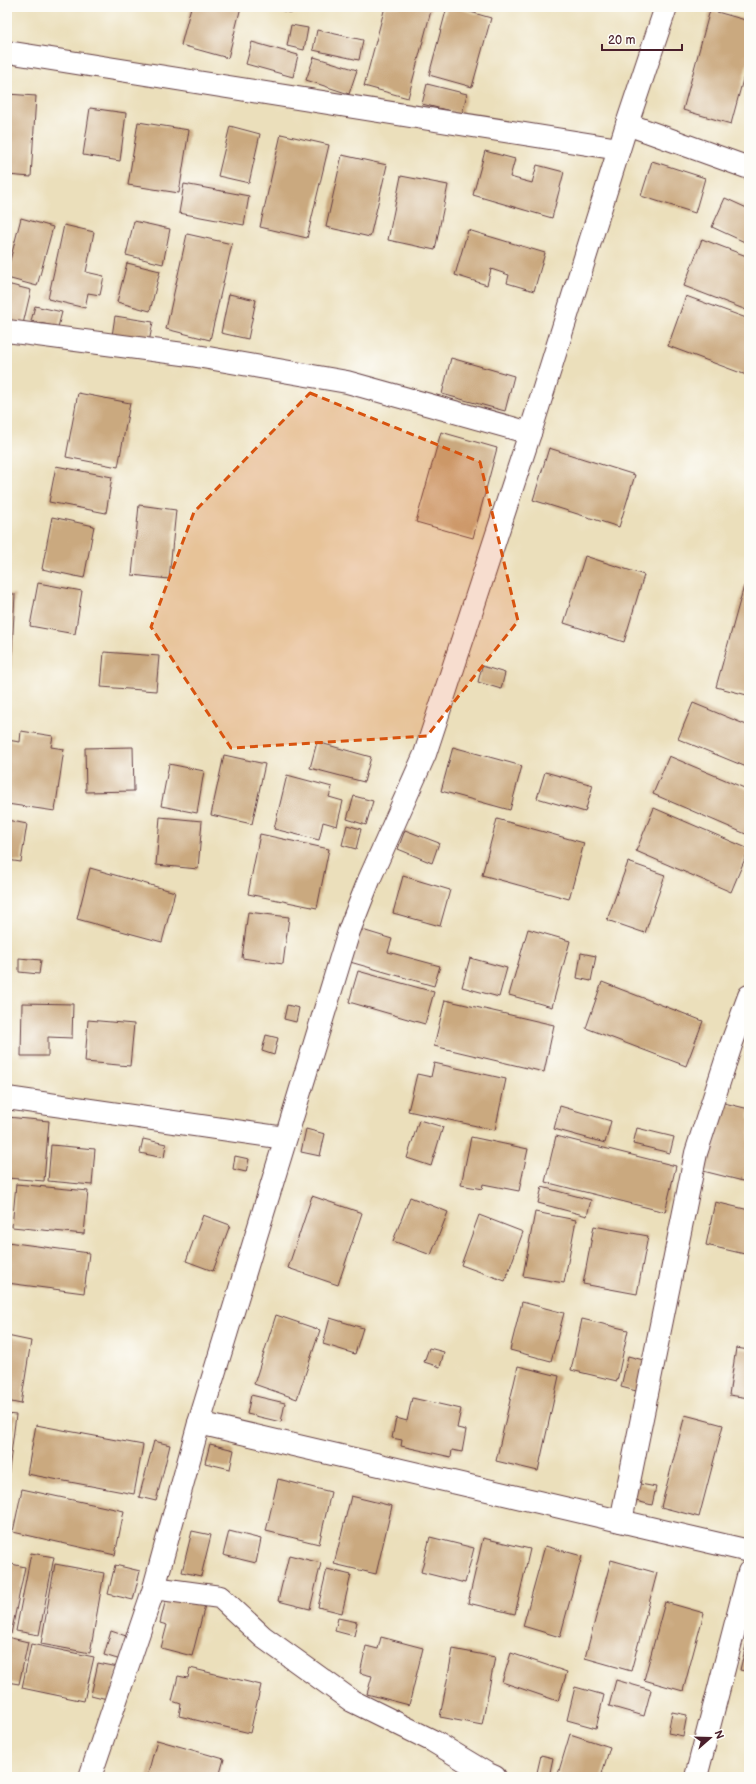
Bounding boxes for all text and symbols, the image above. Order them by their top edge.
scale bar [602,26,682,52]
text: 20 m [608,33,635,48]
north arrow [690,1718,730,1758]
text: N [711,1729,726,1741]

